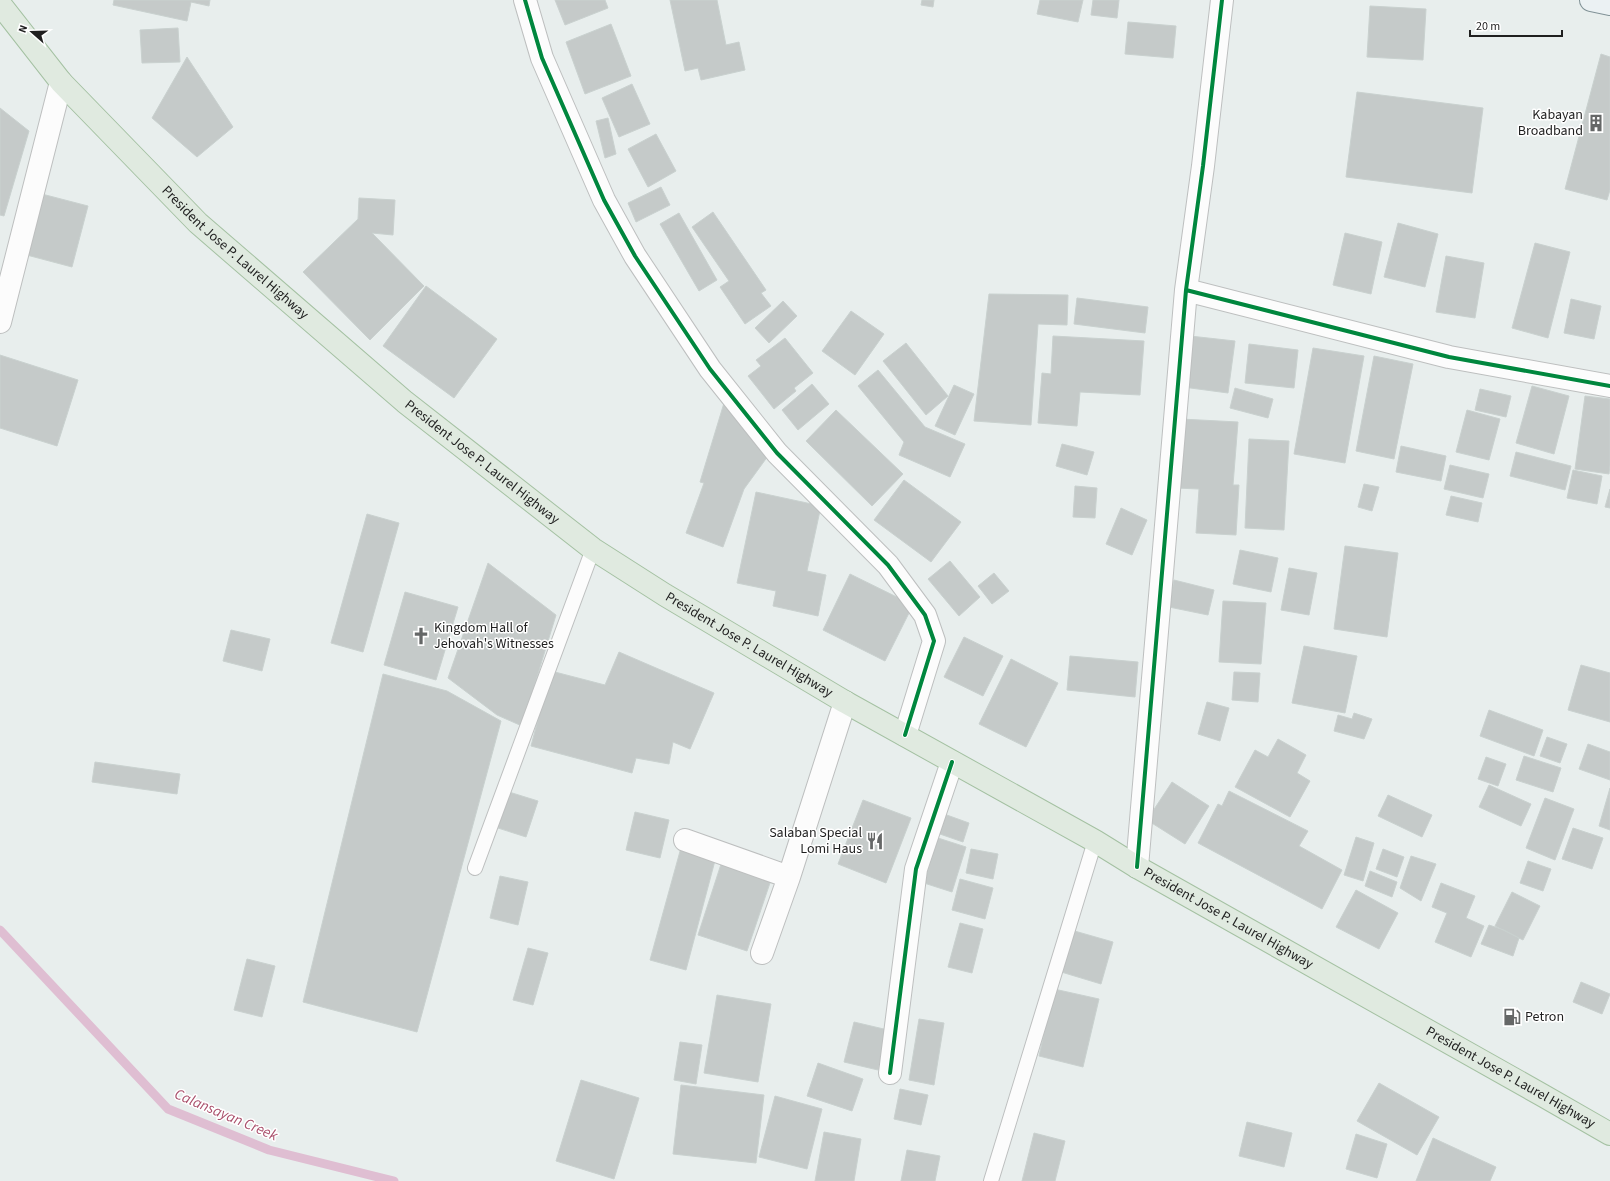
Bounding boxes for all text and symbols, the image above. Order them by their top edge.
north arrow [12,12,52,52]
scale bar [1470,12,1562,38]
text: 20 m [1476,18,1500,35]
text: N [15,23,31,35]
place label: Kabayan Broadband [1518,105,1583,141]
building icon: Kabayan Broadband [1586,113,1606,133]
street label: President Jose P. Laurel Highway [157,181,313,325]
street label: President Jose P. Laurel Highway [400,395,564,529]
street label: President Jose P. Laurel Highway [661,587,837,703]
place label: Kingdom Hall of Jehovah's Witnesses [434,618,554,654]
church icon: Kingdom Hall of Jehovah's Witnesses [411,626,431,646]
place label: Salaban Special Lomi Haus [769,823,862,859]
restaurant icon: Salaban Special Lomi Haus [865,831,885,851]
street label: President Jose P. Laurel Highway [1140,863,1317,974]
fuel station icon: Petron [1502,1007,1522,1027]
place label: Petron [1525,1007,1564,1027]
street label: President Jose P. Laurel Highway [1422,1022,1599,1134]
water label: Calansayan Creek [171,1084,282,1147]

